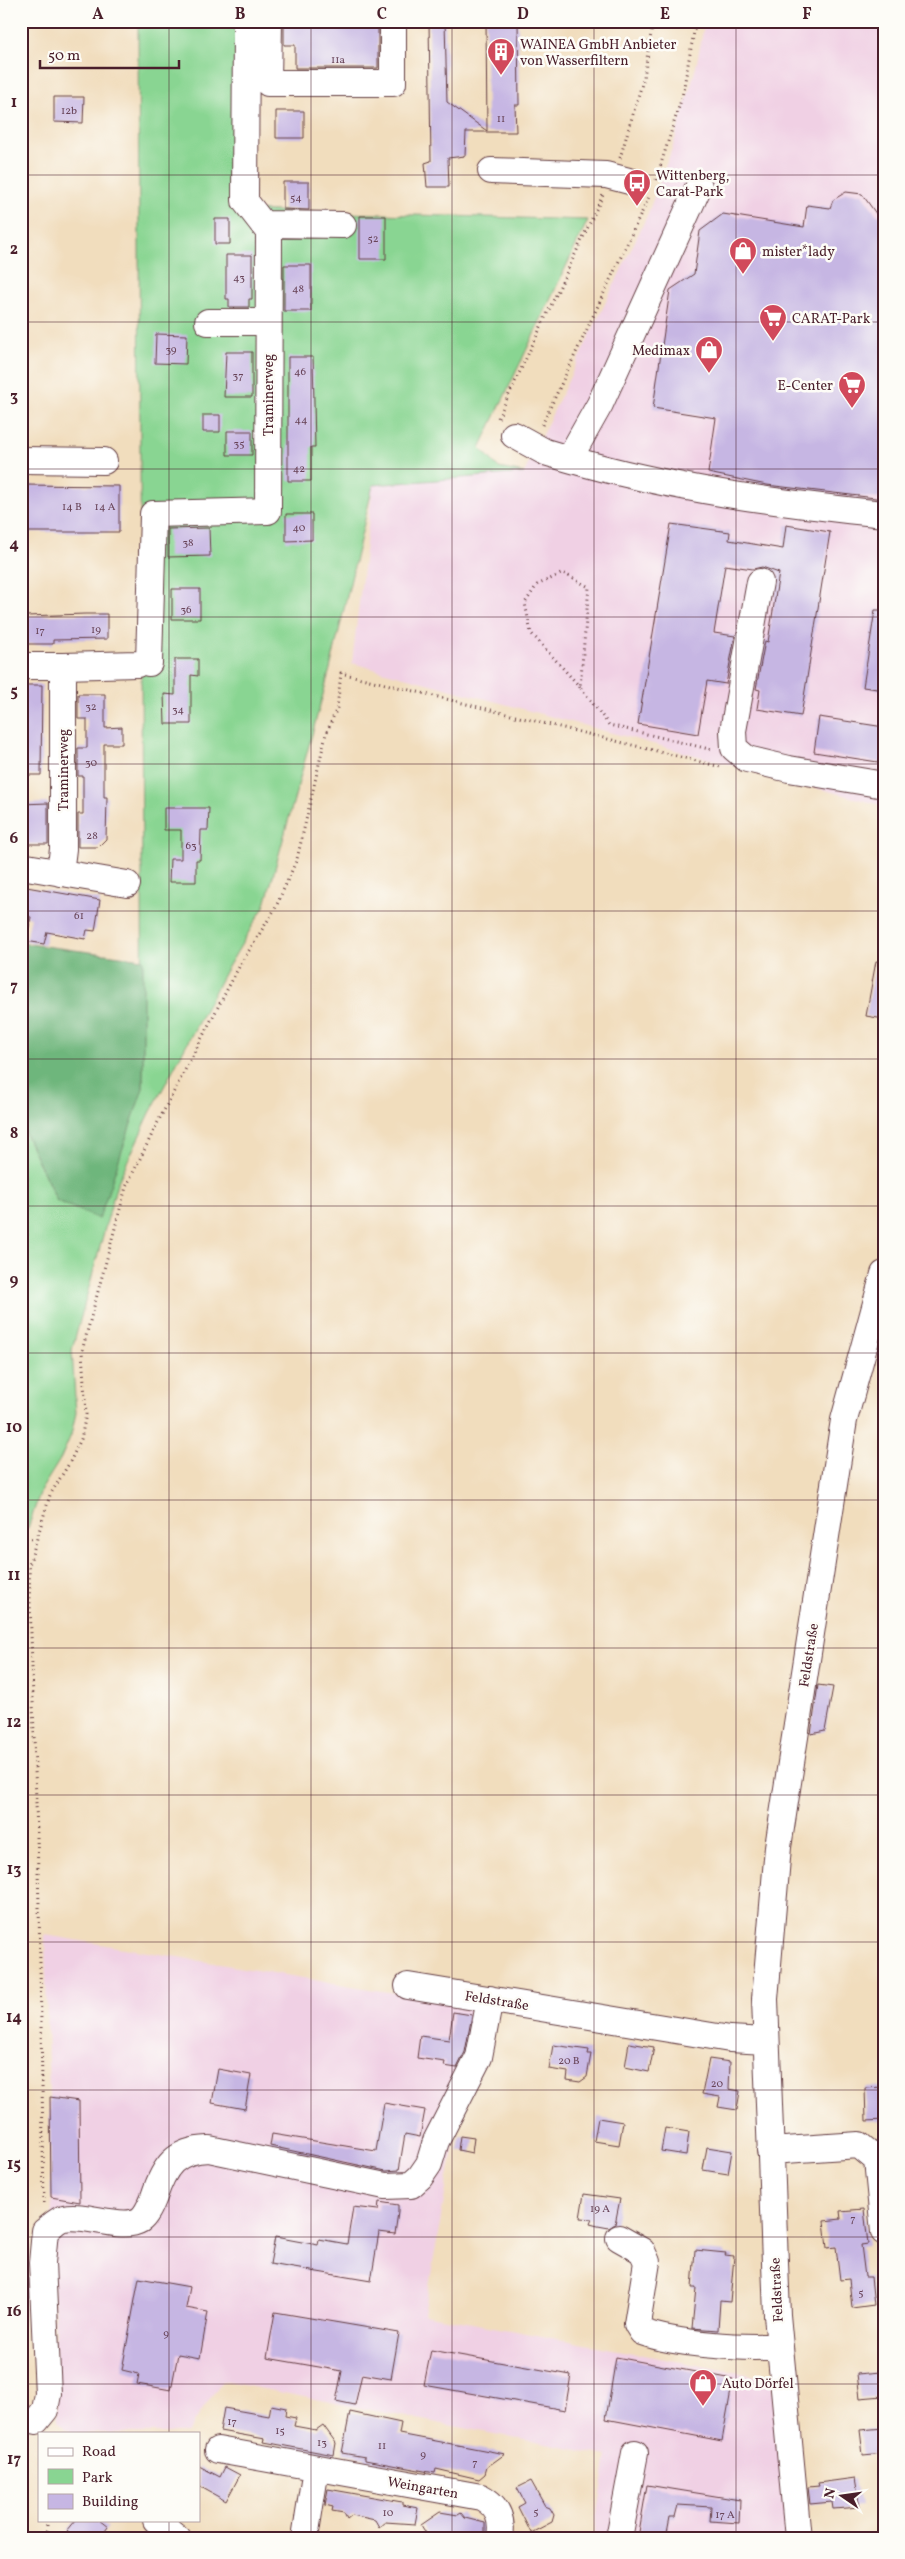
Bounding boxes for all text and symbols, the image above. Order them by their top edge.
text: A [92,4,104,26]
text: B [235,4,246,26]
text: C [377,4,387,26]
text: D [517,4,529,26]
text: E [660,4,670,26]
text: F [802,4,812,26]
place label: WAINEA GmbH Anbieter von Wasserfiltern [520,36,677,71]
building icon: WAINEA GmbH Anbieter von Wasserfiltern [486,37,516,76]
scale bar [40,38,179,70]
text: 50 m [48,46,80,67]
house number: 11a [331,53,346,68]
text: 1 [11,92,17,114]
house number: 12b [61,104,77,119]
house number: 11 [497,112,505,127]
place label: Wittenberg, Carat-Park [656,167,729,202]
bus stop icon: Wittenberg, Carat-Park [622,168,652,207]
house number: 54 [290,191,302,206]
house number: 52 [367,232,379,247]
shop icon: mister*lady [728,236,758,275]
text: 2 [10,239,18,261]
place label: mister*lady [762,243,835,262]
house number: 43 [233,271,245,286]
house number: 48 [292,282,304,297]
supermarket icon: CARAT-Park [758,303,788,342]
place label: CARAT-Park [792,310,871,329]
shop icon: Medimax [694,335,724,374]
place label: Medimax [632,342,690,361]
house number: 39 [165,343,177,358]
street label: Traminerweg [260,354,279,436]
house number: 46 [294,365,306,380]
house number: 37 [233,369,243,384]
supermarket icon: E-Center [837,370,867,409]
place label: E-Center [777,377,833,396]
text: 3 [10,386,18,408]
house number: 44 [294,413,308,428]
house number: 35 [234,437,244,452]
house number: 42 [293,462,305,477]
house number: 14 B [62,500,82,515]
house number: 14 A [95,500,116,515]
house number: 40 [293,521,306,536]
text: 4 [9,534,19,556]
house number: 38 [182,536,194,551]
house number: 36 [180,603,192,618]
house number: 19 [91,623,101,638]
house number: 17 [35,624,45,639]
text: 5 [10,681,18,703]
house number: 32 [85,700,97,715]
house number: 34 [172,703,185,718]
street label: Traminerweg [55,729,74,811]
house number: 30 [85,756,97,771]
text: 6 [10,828,19,850]
house number: 28 [86,829,98,844]
house number: 63 [185,839,197,854]
house number: 61 [74,909,84,924]
text: 7 [10,976,18,998]
text: 8 [10,1123,18,1145]
text: 9 [10,1270,19,1292]
text: 10 [6,1417,22,1439]
text: 11 [8,1565,20,1587]
street label: Feldstraße [795,1621,824,1689]
text: 12 [7,1712,21,1734]
text: 13 [7,1859,21,1881]
street label: Feldstraße [463,1987,531,2016]
text: 14 [6,2007,22,2029]
house number: 20 B [558,2054,580,2069]
house number: 20 [711,2077,724,2092]
text: 15 [7,2154,21,2176]
house number: 19 A [590,2202,610,2217]
house number: 7 [850,2212,856,2227]
street label: Feldstraße [766,2257,789,2323]
house number: 5 [858,2286,864,2301]
text: 16 [6,2301,22,2323]
house number: 9 [163,2327,169,2342]
shop icon: Auto Dörfel [688,2368,718,2407]
place label: Auto Dörfel [722,2375,794,2394]
house number: 17 [227,2415,237,2430]
house number: 15 [275,2424,285,2439]
legend [38,2432,200,2522]
house number: 13 [317,2436,327,2451]
house number: 11 [378,2439,386,2454]
text: Road [82,2442,116,2463]
house number: 9 [420,2448,426,2463]
text: 17 [7,2449,21,2471]
house number: 7 [472,2456,478,2471]
text: Park [82,2468,113,2489]
north arrow [818,2472,868,2522]
street label: Weingarten [386,2473,460,2504]
text: N [820,2486,841,2501]
text: Building [82,2492,139,2513]
house number: 5 [533,2505,539,2520]
house number: 10 [383,2506,394,2521]
house number: 17 A [715,2508,735,2523]

